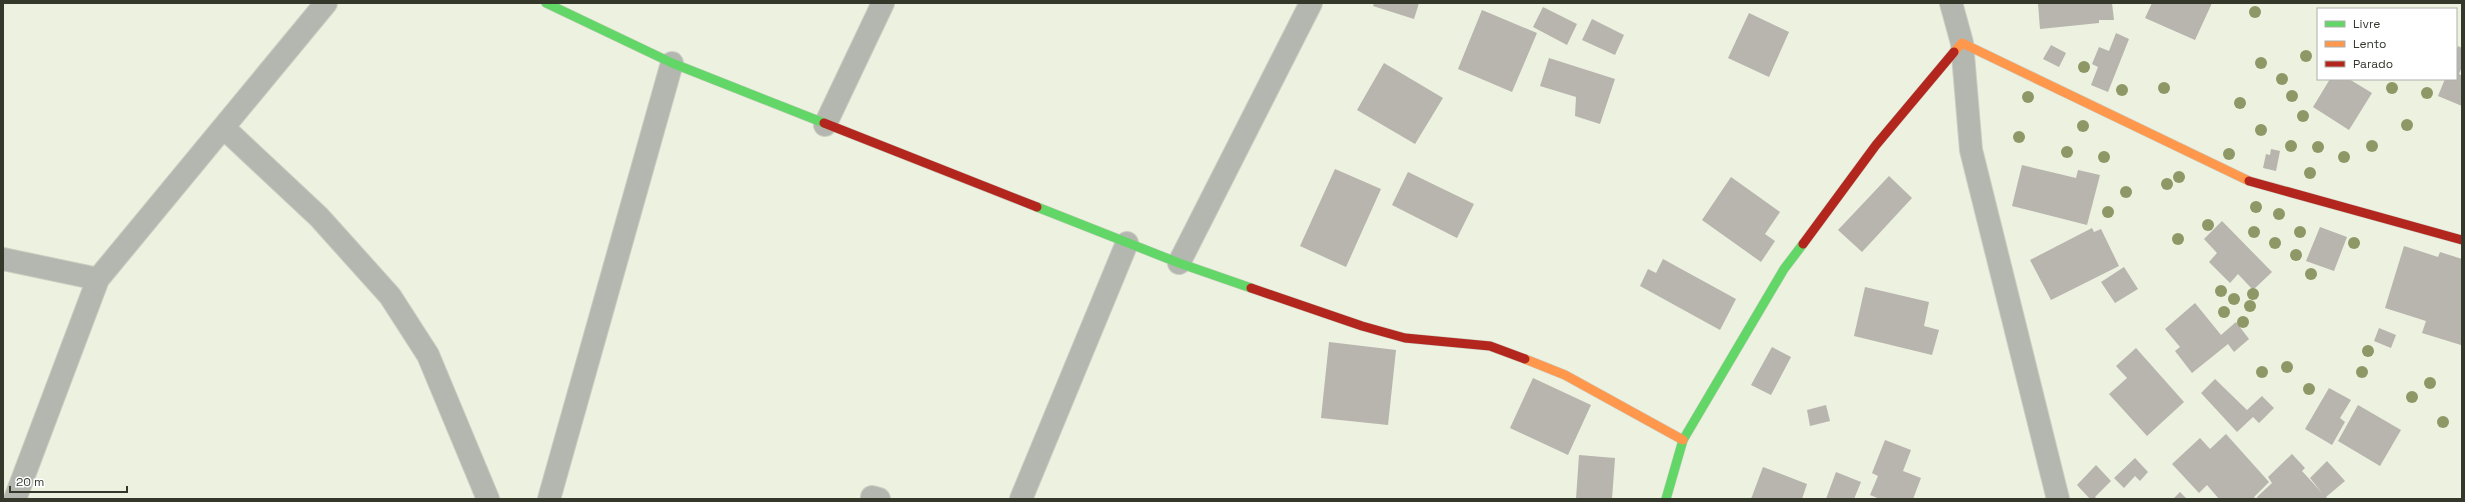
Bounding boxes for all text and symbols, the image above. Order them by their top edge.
legend [2317,8,2457,80]
text: Livre [2353,16,2380,32]
text: Lento [2353,36,2387,52]
text: Parado [2353,56,2393,72]
scale bar [10,468,127,494]
text: 20 m [16,474,44,490]

